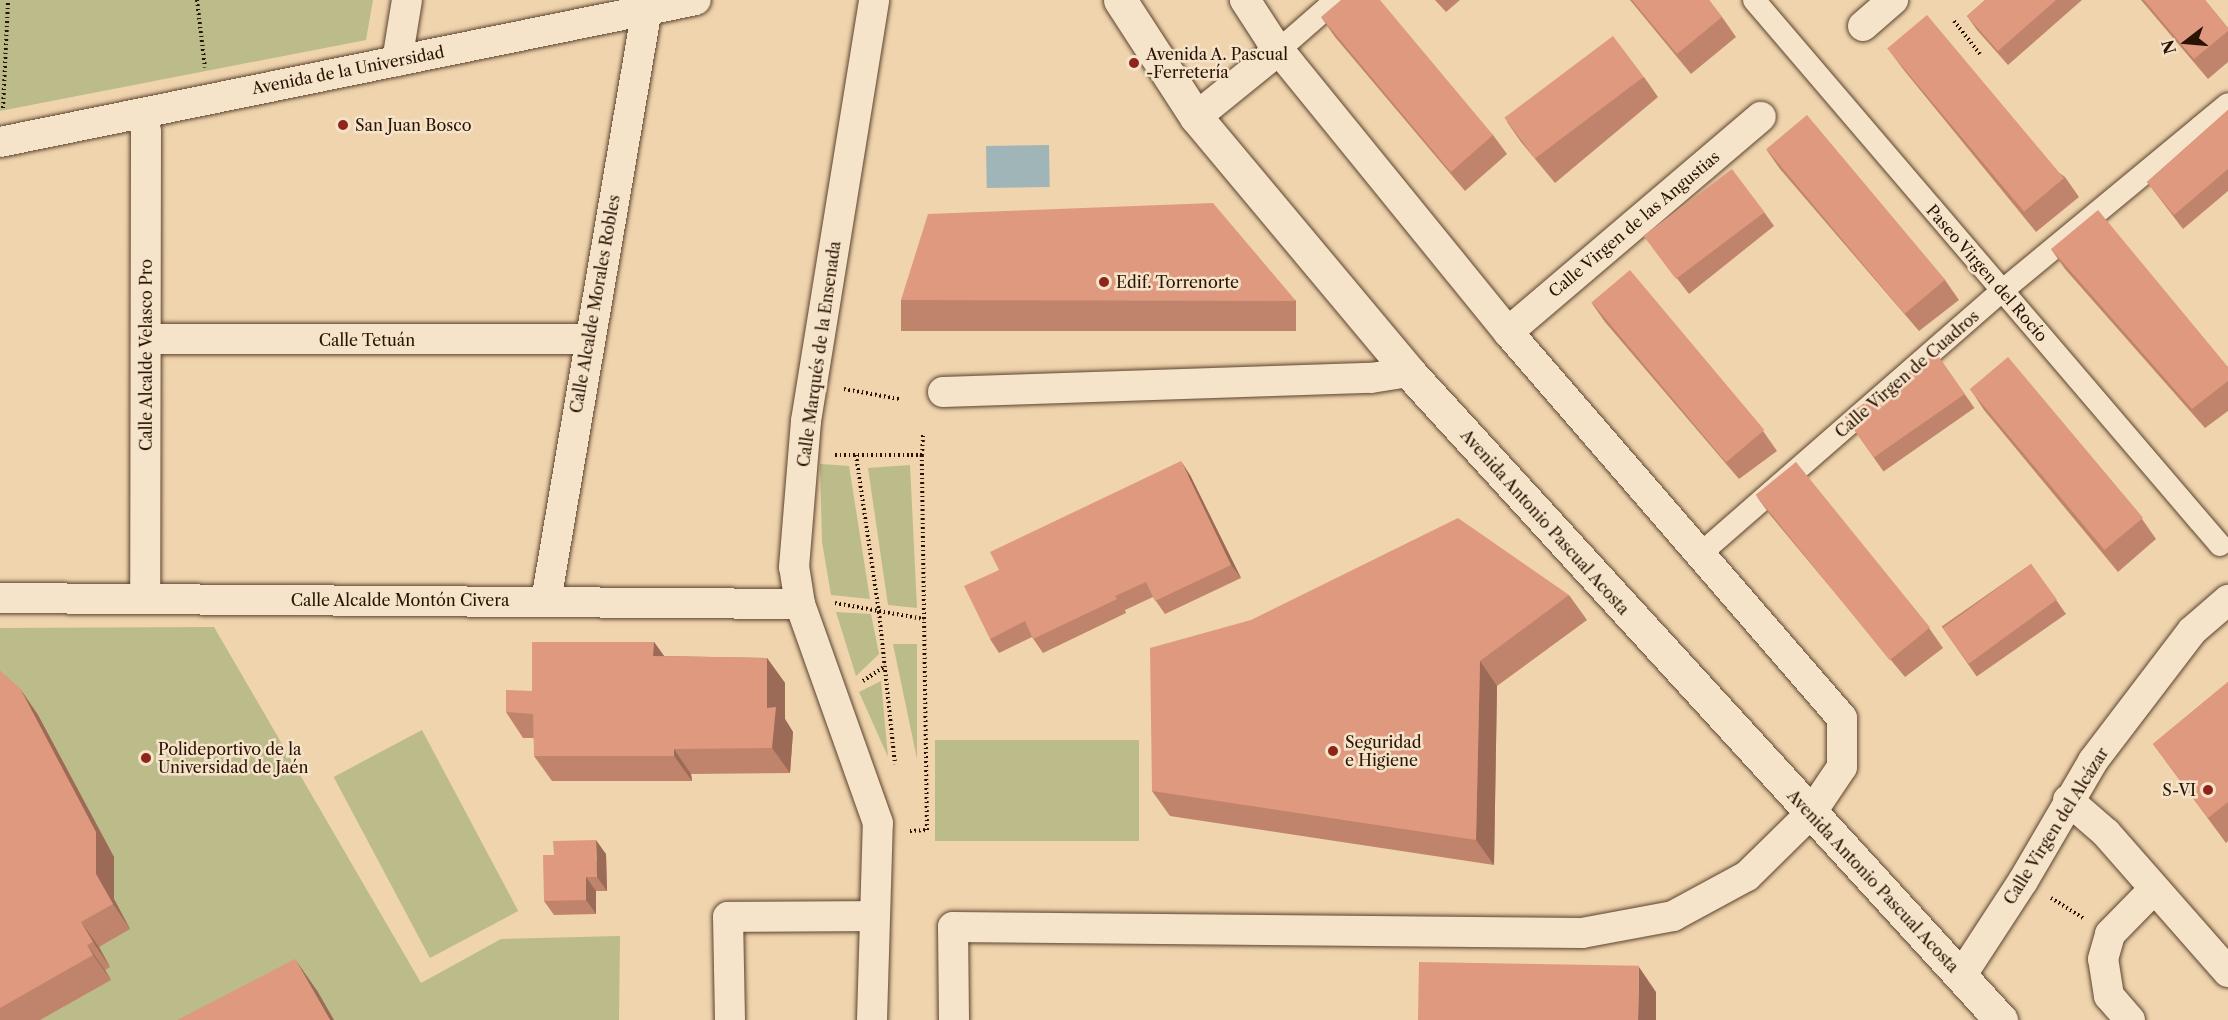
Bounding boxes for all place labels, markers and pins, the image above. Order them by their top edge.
place label: Avenida A. Pascual -Ferretería [1146,44,1289,82]
marker: Avenida A. Pascual -Ferretería [1127,56,1141,70]
place label: San Juan Bosco [355,115,471,135]
marker: San Juan Bosco [336,118,350,132]
place label: Edif. Torrenorte [1116,272,1239,292]
marker: Edif. Torrenorte [1097,275,1111,289]
place label: Seguridad e Higiene [1345,732,1421,770]
place label: Polideportivo de la Universidad de Jaén [158,739,308,777]
marker: Seguridad e Higiene [1326,744,1340,758]
marker: Polideportivo de la Universidad de Jaén [139,751,153,765]
place label: S-VI [2162,780,2196,800]
marker: S-VI [2201,783,2215,797]

